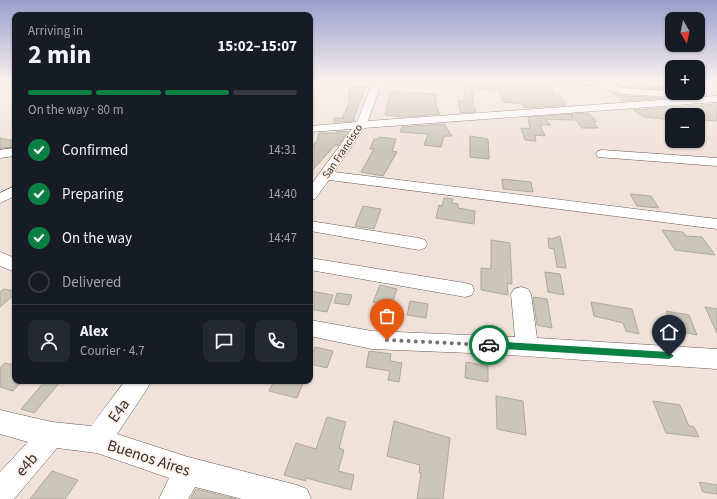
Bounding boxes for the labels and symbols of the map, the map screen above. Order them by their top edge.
north arrow [665,12,705,52]
street label: San Francisco [319,121,366,182]
pin [370,299,404,340]
pin [652,315,686,356]
courier [469,325,509,365]
street label: E4a [103,394,135,427]
street label: Buenos Aires [104,434,193,482]
street label: e4b [10,448,43,481]

